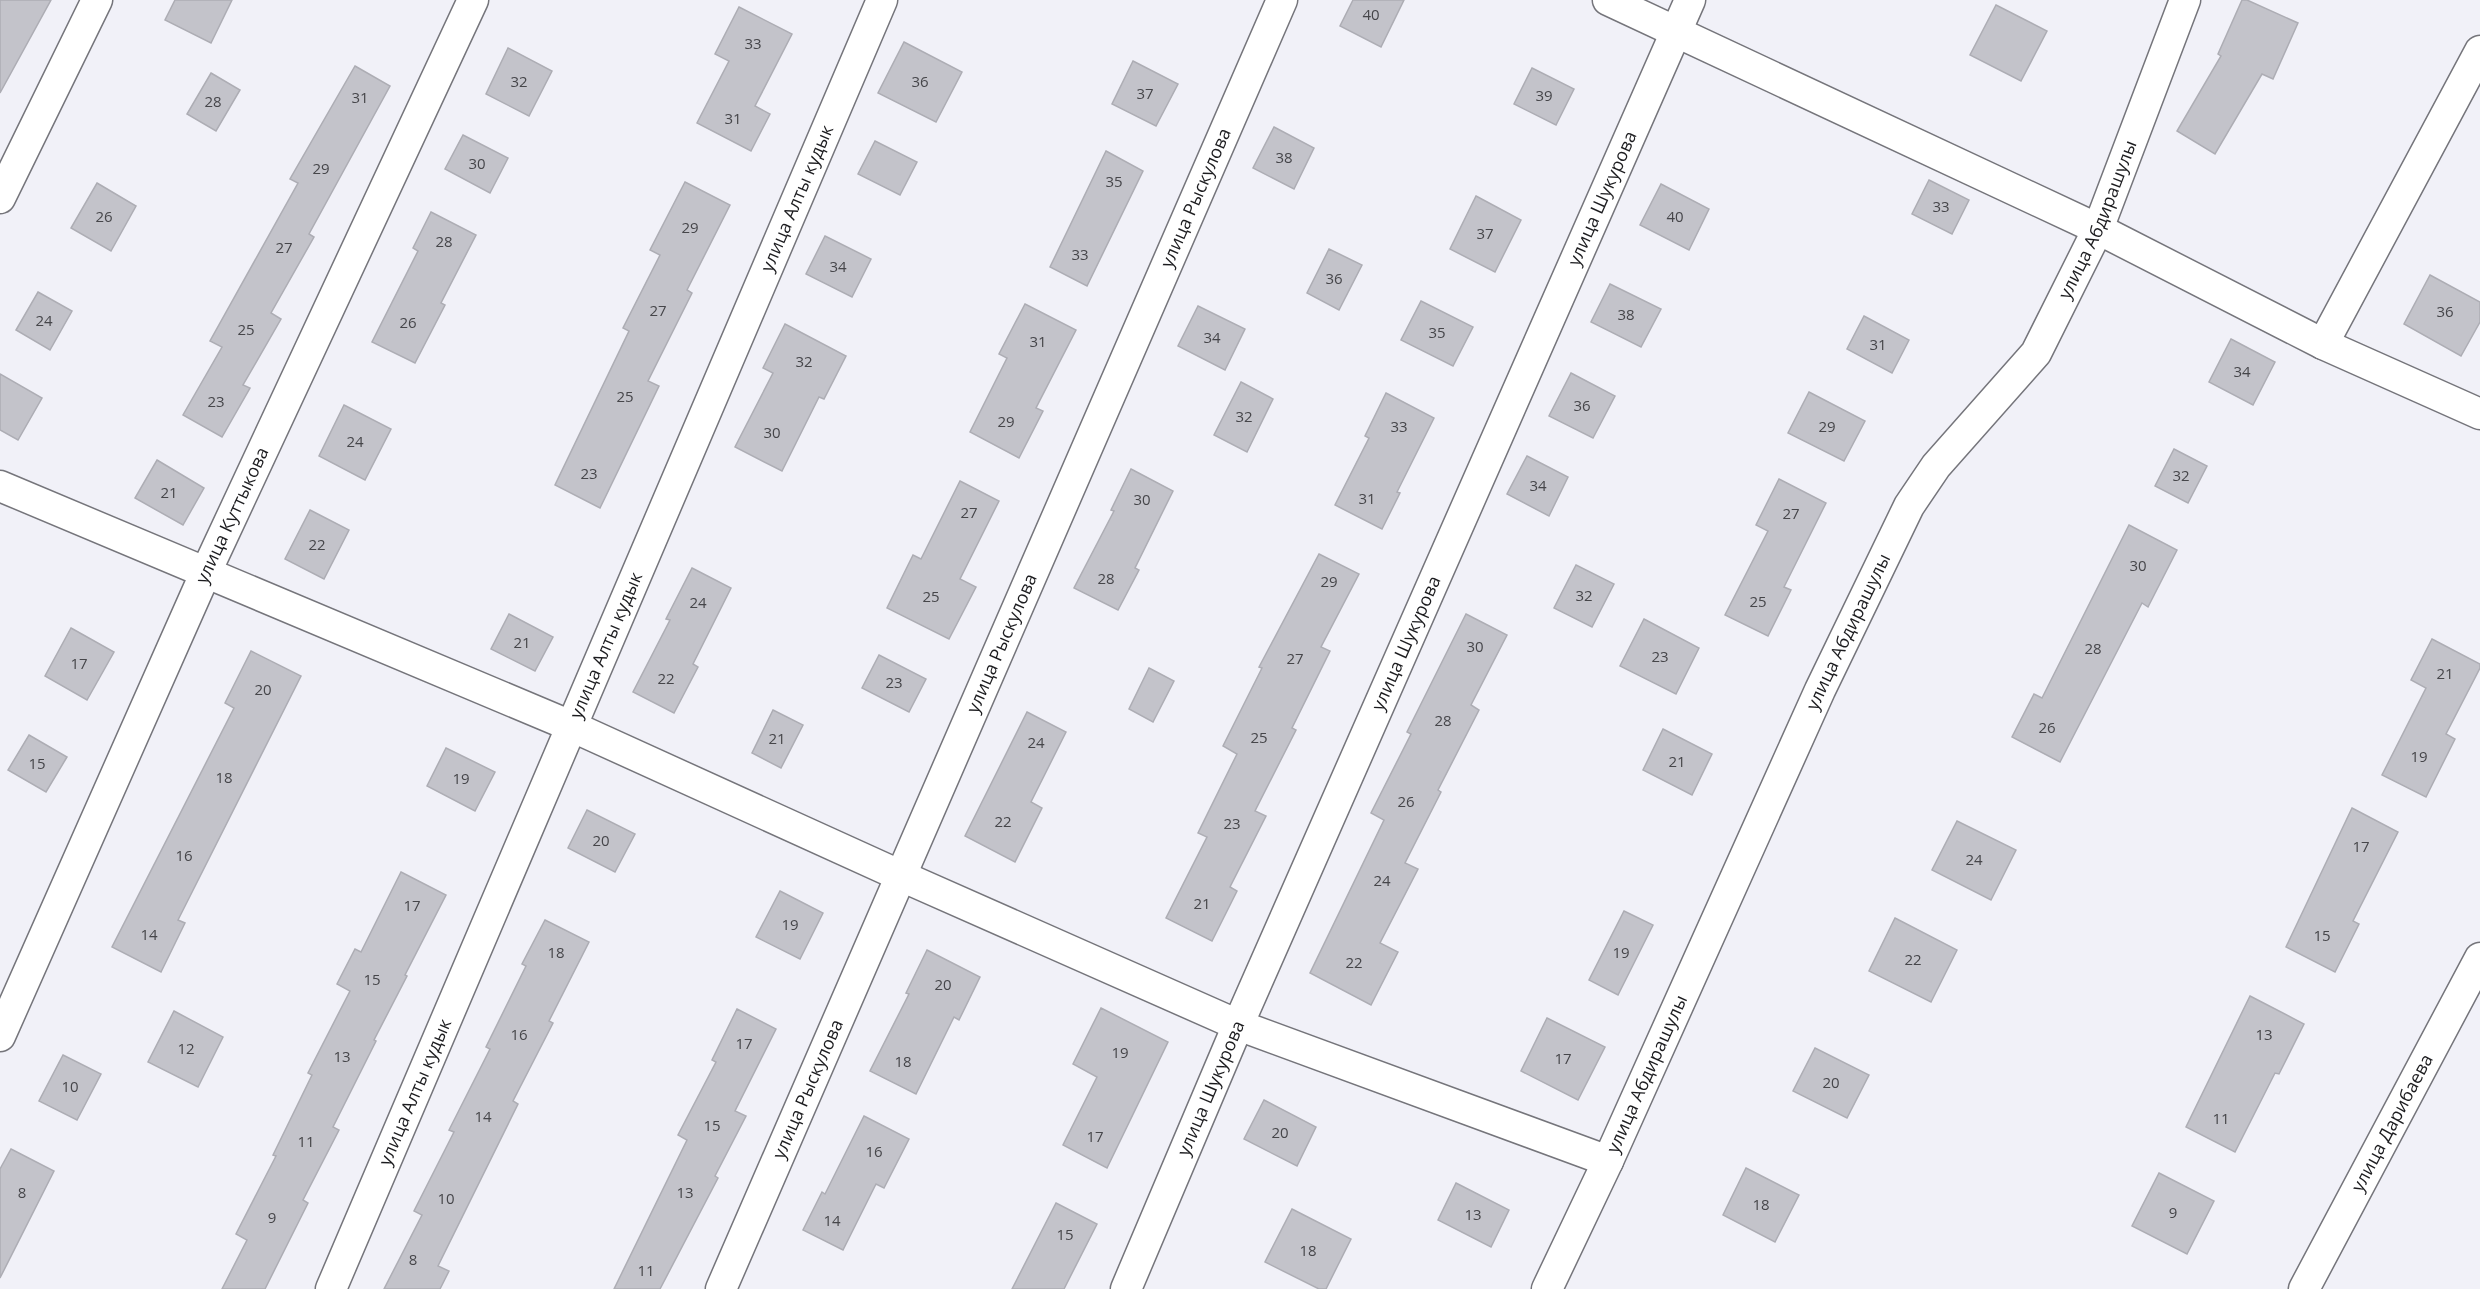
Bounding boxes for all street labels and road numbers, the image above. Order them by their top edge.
street label: улица Алты кудык [754,120,838,275]
street label: улица Рыскулова [1154,124,1236,271]
street label: улица Шукурова [1561,127,1642,269]
street label: улица Абдирашулы [2052,137,2142,303]
street label: улица Куттыкова [189,443,274,587]
street label: улица Абдирашулы [1800,549,1895,713]
street label: улица Алты кудык [563,567,647,722]
street label: улица Рыскулова [960,570,1042,717]
street label: улица Шукурова [1365,572,1446,714]
street label: улица Абдирашулы [1600,991,1692,1157]
street label: улица Алты кудык [372,1014,456,1169]
street label: улица Рыскулова [766,1015,848,1162]
street label: улица Шукурова [1171,1017,1250,1159]
street label: улица Дарибаева [2345,1049,2438,1196]

